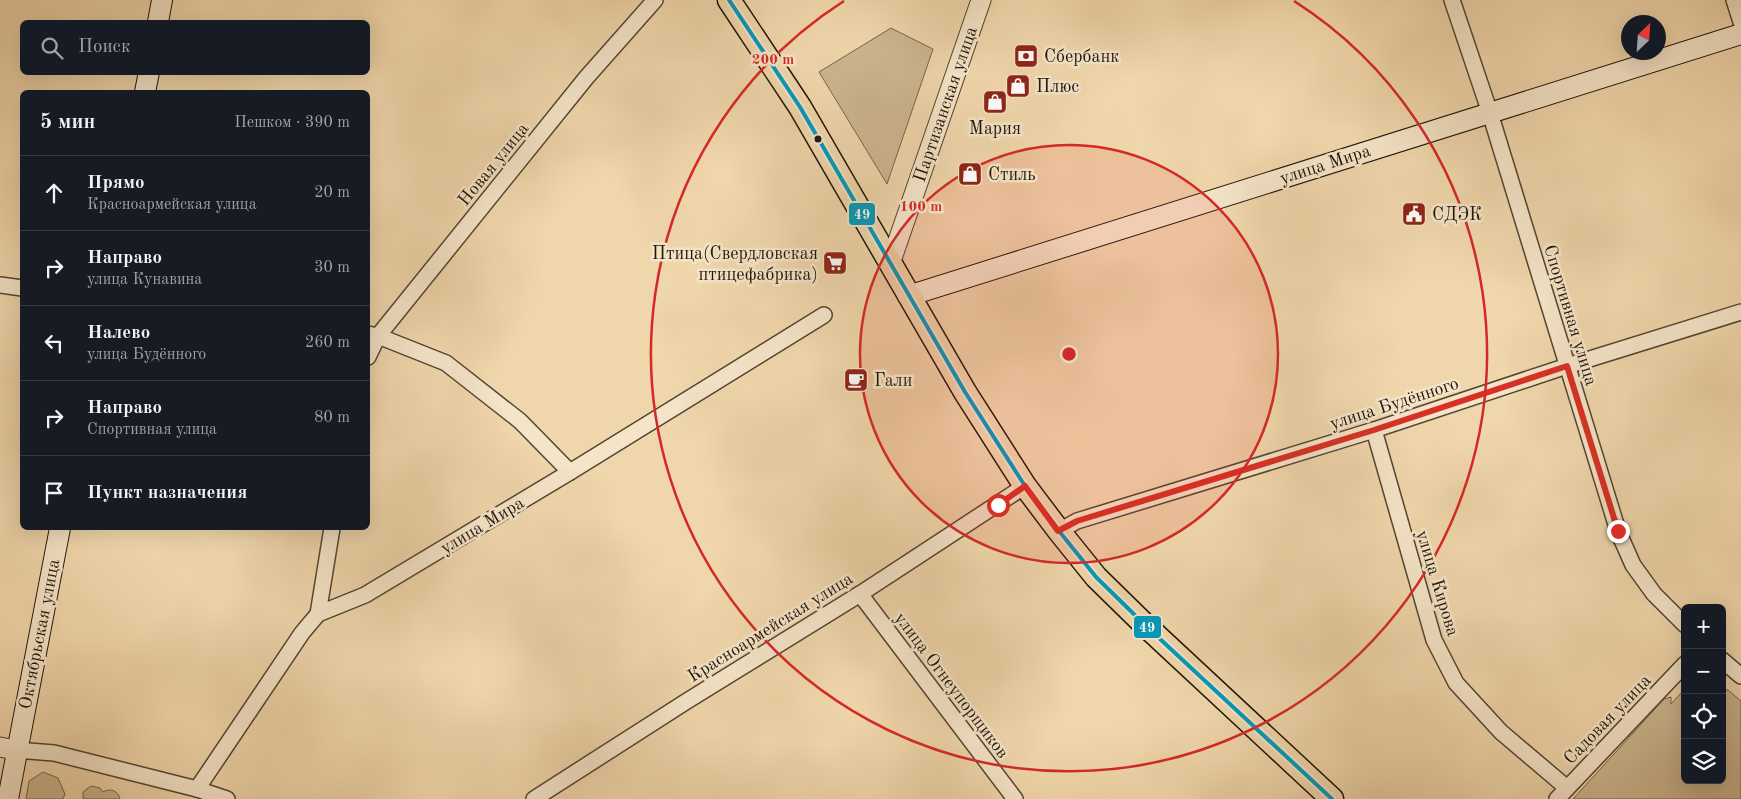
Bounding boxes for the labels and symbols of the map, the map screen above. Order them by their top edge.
north arrow [1621,15,1666,60]
street label: Партизанская улица [911,24,981,184]
bank icon: Сбербанк [1013,43,1039,69]
place label: Сбербанк [1044,48,1119,66]
text: 200 m [752,53,794,68]
shop icon: Плюс [1005,73,1031,99]
place label: Плюс [1036,78,1079,96]
shop icon: Мария [982,89,1008,115]
street label: Новая улица [455,120,533,210]
place label: Мария [969,120,1021,138]
unlabelled marker [813,134,823,144]
street label: улица Мира [1278,142,1373,188]
shop icon: Стиль [957,161,983,187]
place label: Стиль [988,166,1036,184]
text: 100 m [900,200,942,215]
public building icon: СДЭК [1401,201,1427,227]
line badge: 49 [848,202,876,226]
place label: СДЭК [1432,206,1482,224]
text: 49 [854,208,870,222]
street label: Спортивная улица [1540,243,1600,388]
place label: Птица(Свердловская птицефабрика) [652,244,818,285]
supermarket icon: Птица(Свердловская птицефабрика) [822,250,848,276]
centre of rings [1060,345,1078,363]
cafe icon: Гали [843,367,869,393]
place label: Гали [874,372,912,390]
street label: улица Будённого [1328,375,1461,433]
street label: улица Мира [438,494,528,558]
route start [987,494,1010,517]
route end [1607,520,1630,543]
street label: улица Кирова [1412,528,1462,638]
street label: Октябрьская улица [17,558,63,711]
street label: Красноармейская улица [685,570,856,686]
street label: улица Огнеупорщиков [891,609,1012,762]
line badge: 49 [1133,615,1162,639]
text: 49 [1139,621,1155,635]
street label: Садовая улица [1561,671,1655,768]

